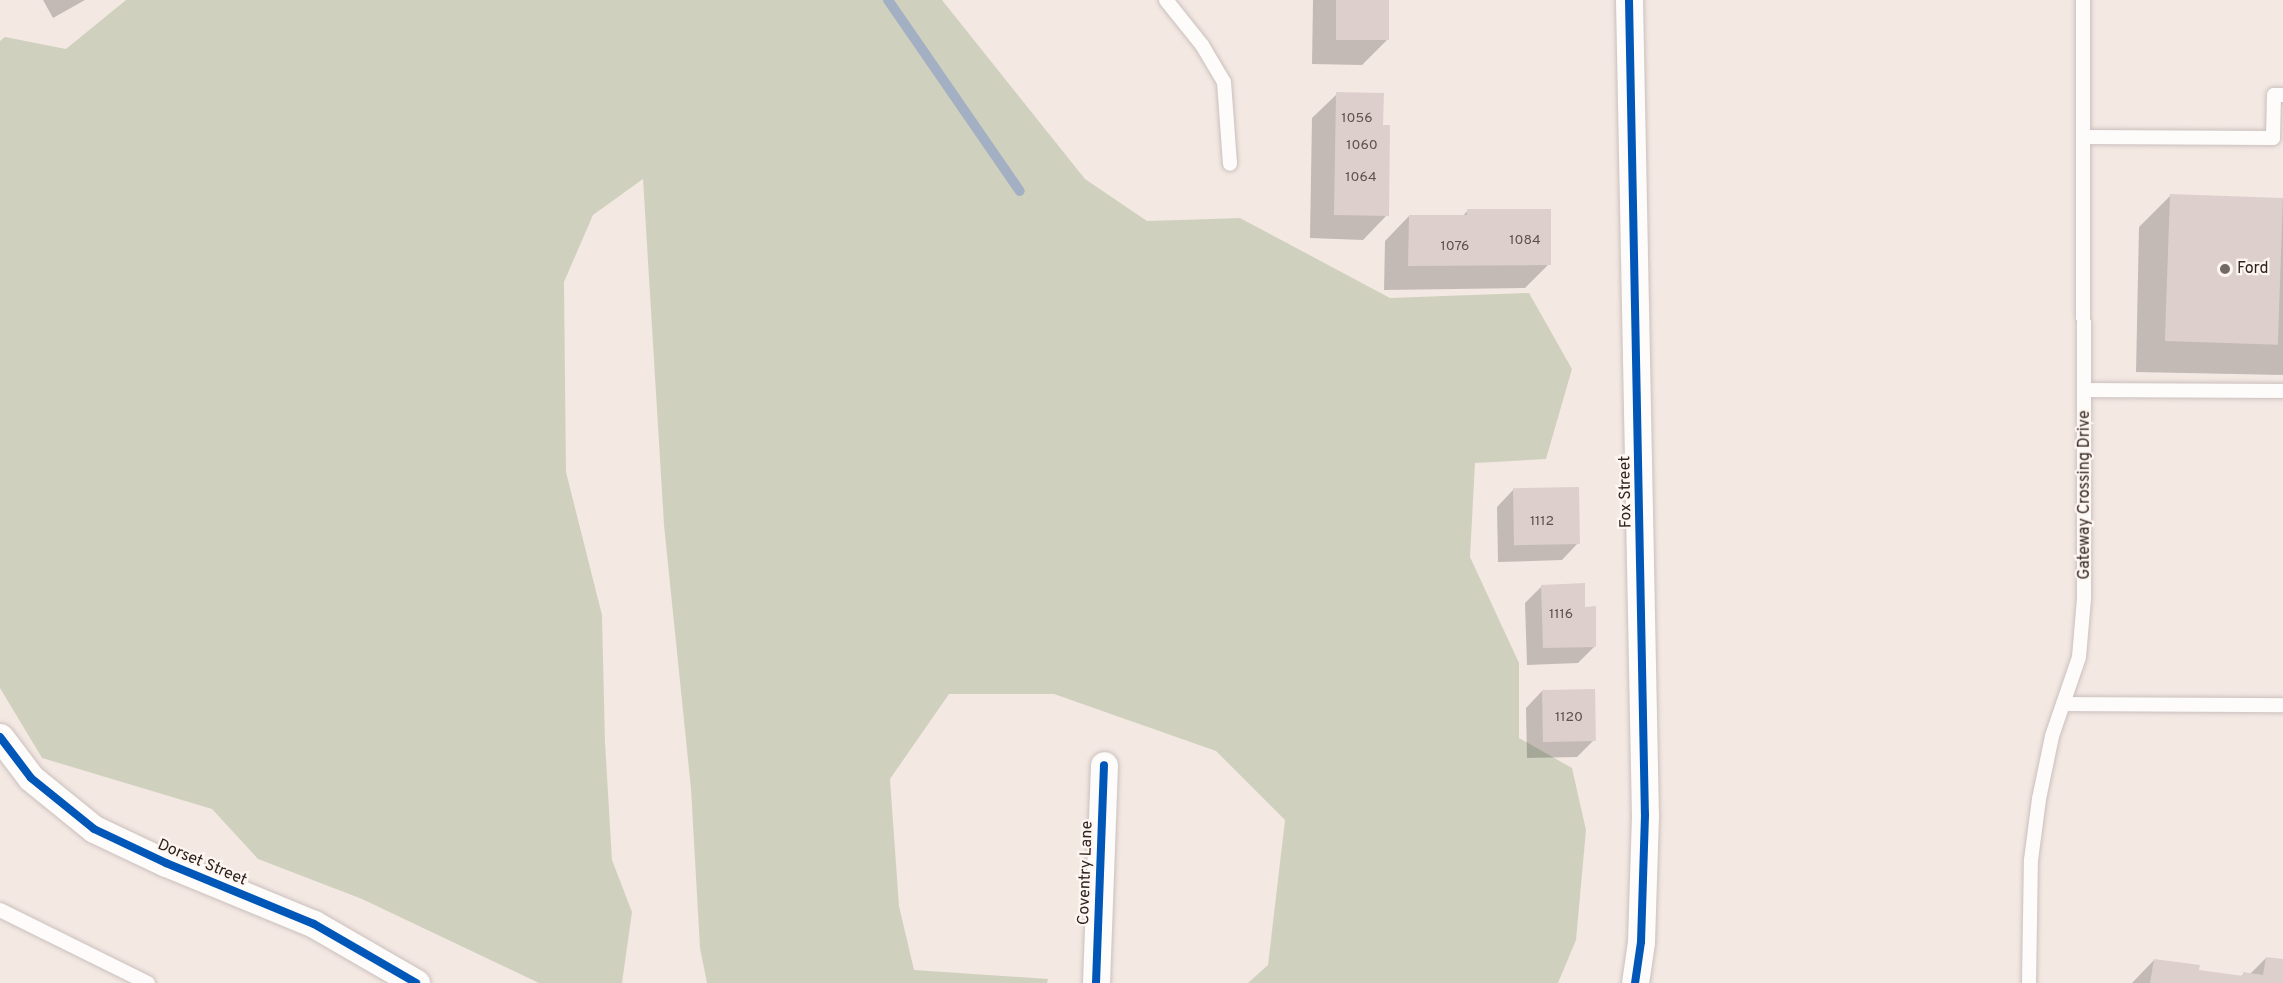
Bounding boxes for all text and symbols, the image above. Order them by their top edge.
house number: 1056 [1341,111,1373,127]
house number: 1060 [1346,138,1378,154]
house number: 1064 [1345,170,1377,186]
house number: 1084 [1509,233,1541,249]
house number: 1076 [1441,239,1469,255]
place label: Ford [2237,259,2268,279]
marker: Ford [2218,262,2232,276]
street label: Gateway Crossing Drive [2075,410,2095,580]
street label: Fox Street [1616,456,1636,528]
house number: 1112 [1530,514,1554,530]
house number: 1116 [1549,607,1573,623]
house number: 1120 [1555,710,1583,726]
street label: Coventry Lane [1075,821,1097,925]
street label: Dorset Street [154,836,250,890]

